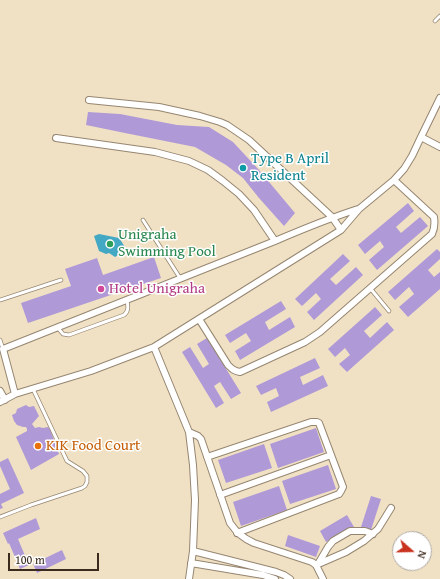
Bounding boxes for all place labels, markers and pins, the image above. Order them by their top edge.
place label: Type B April Resident [251,150,329,185]
marker: Type B April Resident [238,163,248,173]
place label: Unigraha Swimming Pool [118,226,216,261]
marker: Unigraha Swimming Pool [105,239,115,249]
place label: Hotel Unigraha [109,280,205,298]
marker: Hotel Unigraha [96,284,106,294]
place label: KIK Food Court [46,437,140,455]
marker: KIK Food Court [33,441,43,451]

